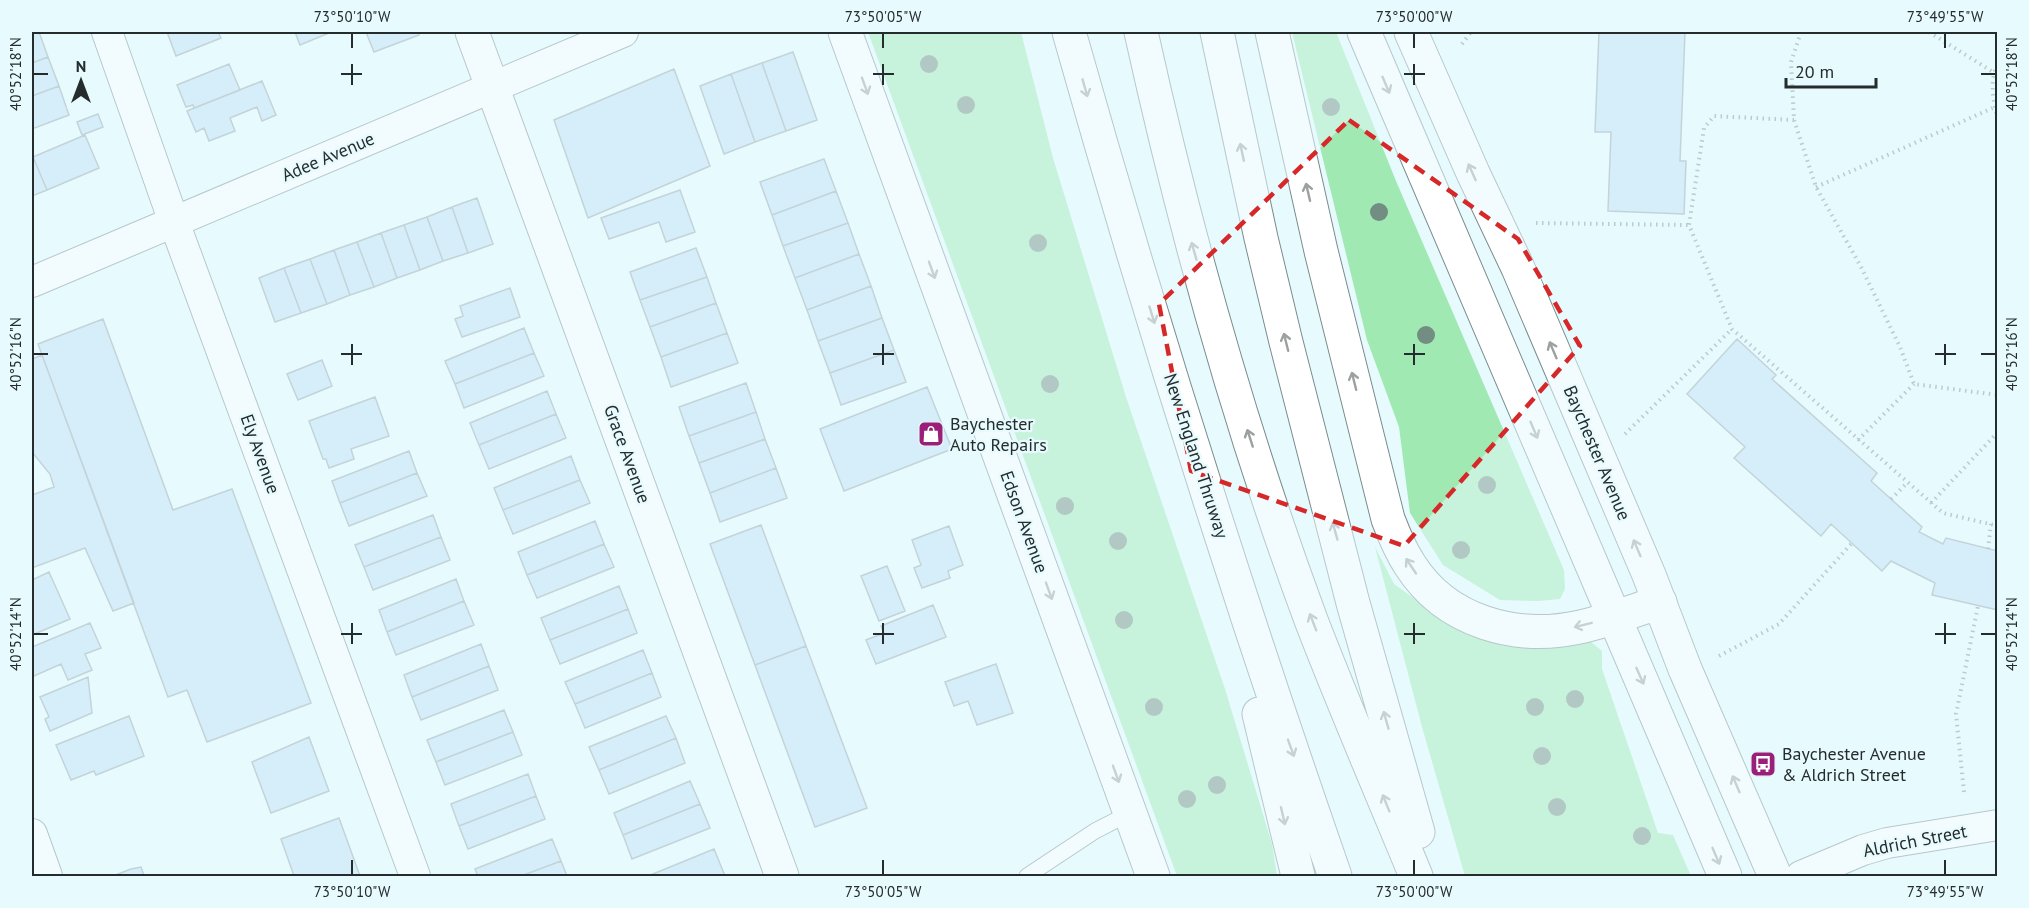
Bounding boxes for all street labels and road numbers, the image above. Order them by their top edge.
street label: Adee Avenue [278,127,378,186]
street label: New England Thruway [1159,371,1234,542]
street label: Baychester Avenue [1559,382,1636,524]
street label: Grace Avenue [599,401,656,506]
street label: Ely Avenue [235,411,285,497]
street label: Edson Avenue [995,468,1054,576]
street label: Aldrich Street [1861,819,1969,862]

